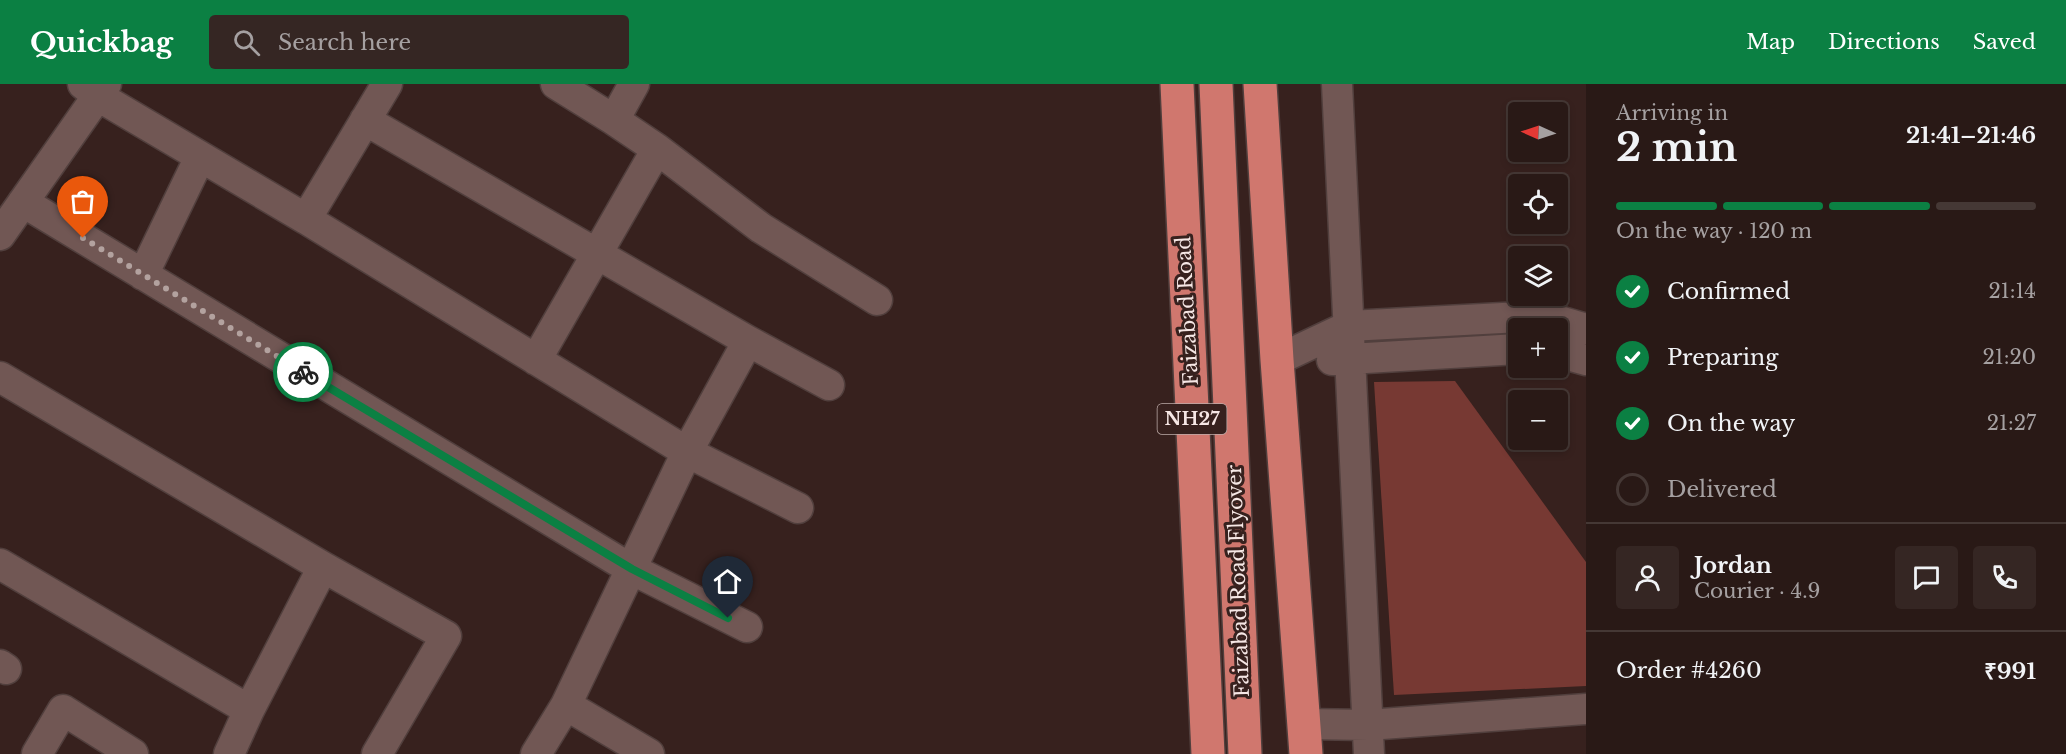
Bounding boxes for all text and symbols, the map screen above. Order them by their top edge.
search box [209,15,629,69]
text: Quickbag [30,25,173,60]
icon: search [230,26,263,59]
text: Search here [278,29,411,56]
text: Map [1746,29,1795,55]
text: Directions [1828,29,1940,55]
text: Saved [1973,29,2036,55]
text: Arriving in [1616,101,1728,125]
north arrow [1508,102,1568,162]
map controls [1508,102,1568,450]
text: 21:41–21:46 [1906,122,2036,149]
text: 2 min [1616,123,1737,172]
button: locate [1508,174,1568,234]
pin [57,176,108,238]
icon: bag [66,185,99,218]
text: On the way · 120 m [1616,219,1812,243]
street label: Faizabad Road [1171,236,1203,386]
button: layers [1508,246,1568,306]
icon: check [1616,275,1649,308]
text: Confirmed [1667,278,1790,305]
text: 21:14 [1988,279,2036,303]
button: + [1508,318,1568,378]
icon: check [1616,341,1649,374]
courier [273,342,333,402]
text: Preparing [1667,344,1778,371]
text: 21:20 [1982,345,2036,369]
icon: bike [287,356,320,389]
button: − [1508,390,1568,450]
road number: NH27 [1158,404,1226,434]
icon: check [1616,407,1649,440]
text: On the way [1667,410,1795,437]
text: 21:27 [1987,411,2036,435]
street label: Faizabad Road Flyover [1222,464,1254,698]
text: Delivered [1667,476,1777,503]
button: person [1616,546,1679,609]
button: chat [1895,546,1958,609]
button: phone [1973,546,2036,609]
text: Jordan [1694,552,1772,579]
pin [702,556,753,618]
icon: home [711,565,744,598]
text: Courier · 4.9 [1694,579,1820,603]
text: Order #4260 [1616,657,1762,684]
text: ₹991 [1984,658,2036,685]

